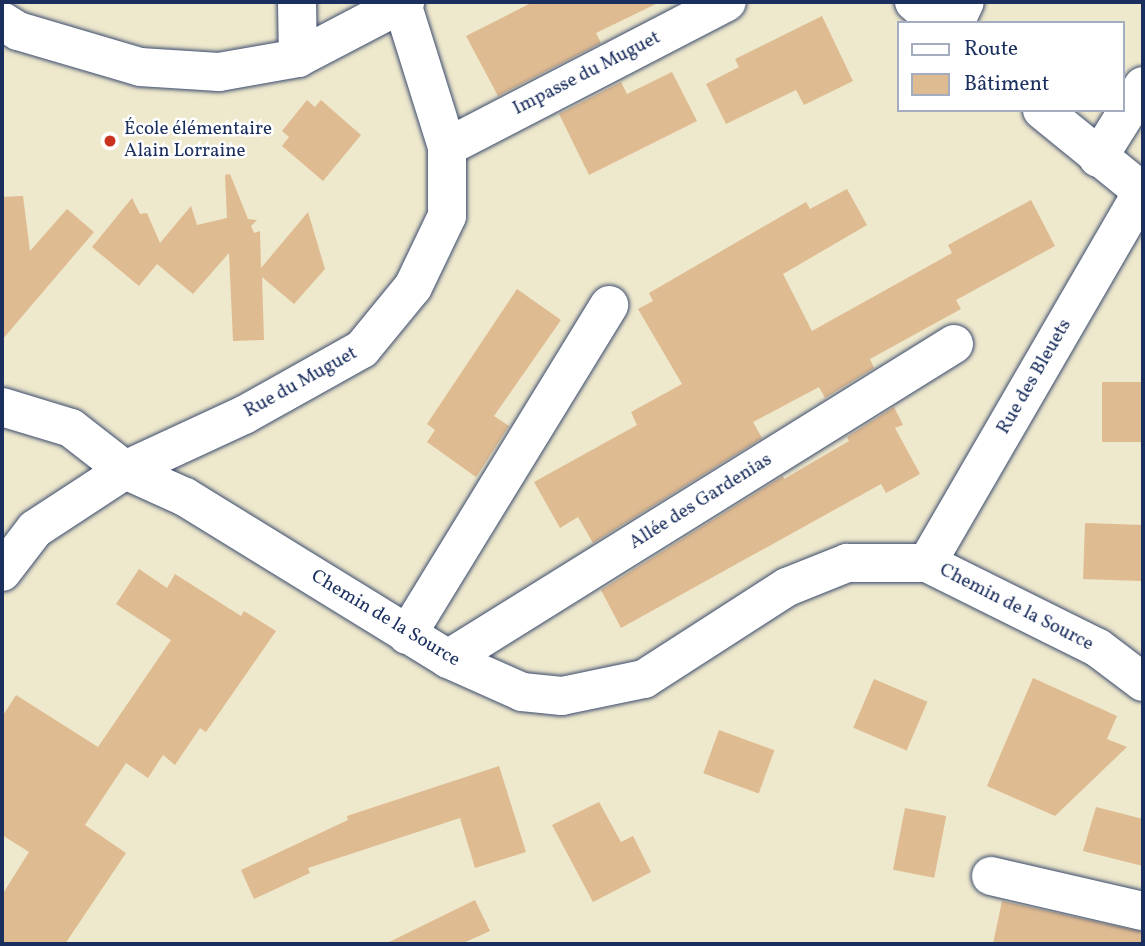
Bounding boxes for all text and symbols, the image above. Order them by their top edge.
legend [897,21,1124,112]
street label: Impasse du Muguet [510,27,664,121]
text: Route [964,35,1018,64]
text: Bâtiment [964,70,1049,99]
place label: École élémentaire Alain Lorraine [124,119,272,163]
marker: École élémentaire Alain Lorraine [102,133,118,149]
street label: Rue des Bleuets [993,315,1077,439]
street label: Rue du Muguet [240,343,362,423]
street label: Allée des Gardenias [625,449,777,555]
street label: Chemin de la Source [935,559,1097,657]
street label: Chemin de la Source [306,566,464,672]

